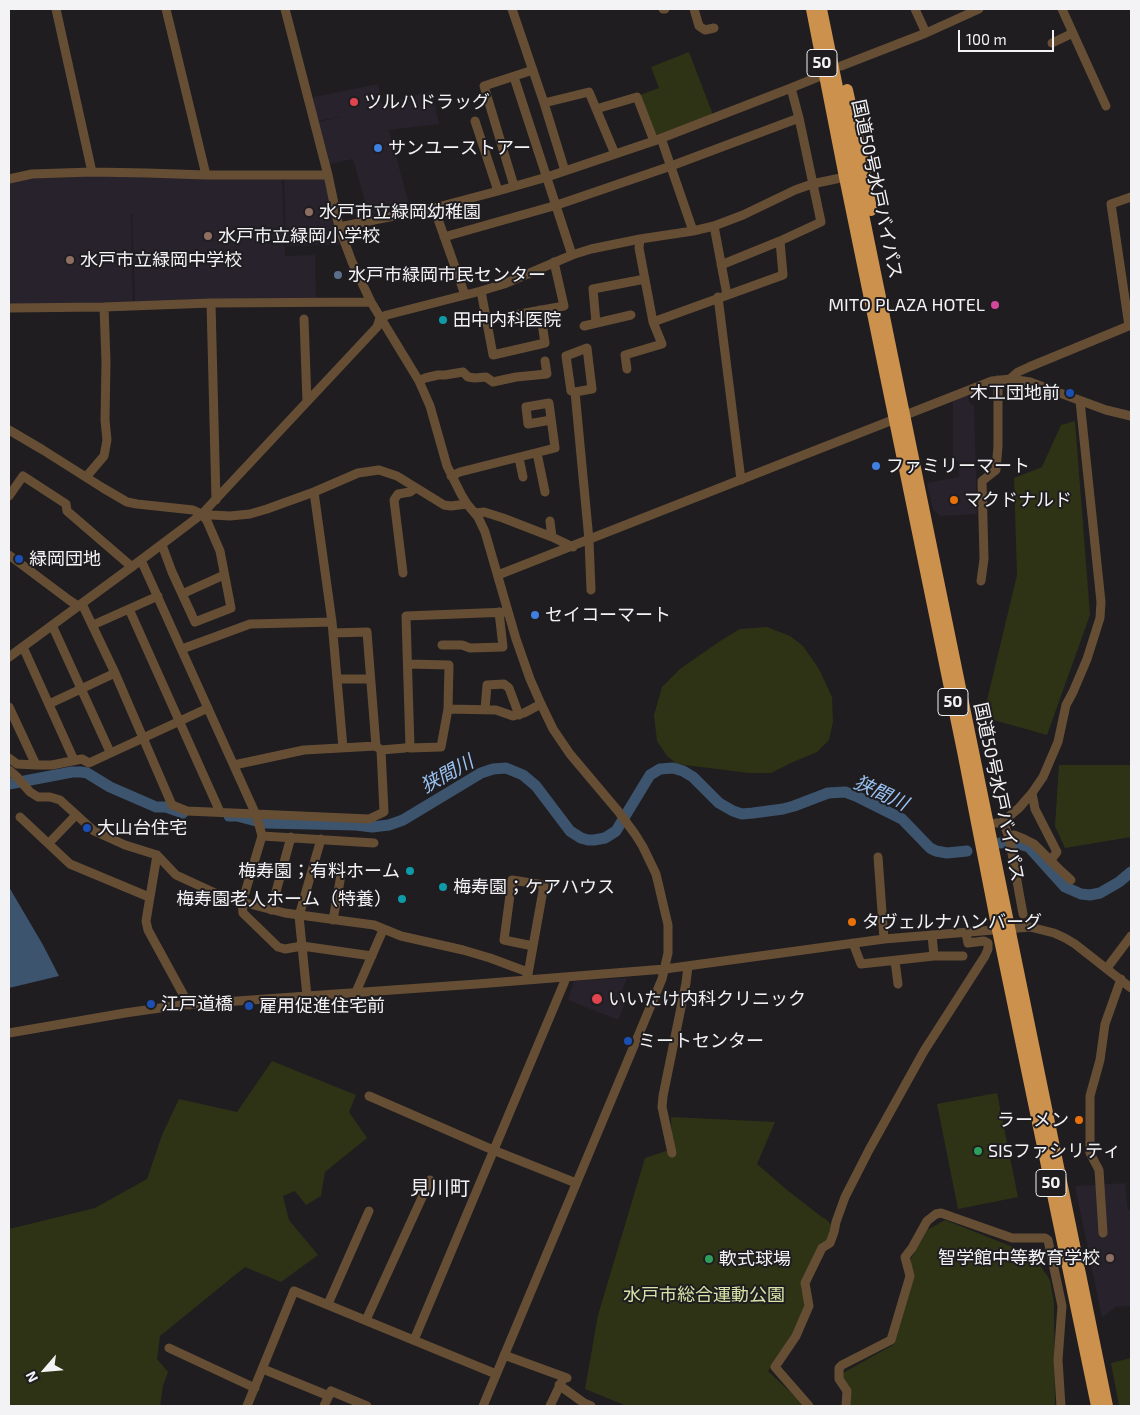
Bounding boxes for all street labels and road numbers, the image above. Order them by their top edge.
road number: 50 [807,49,837,76]
street label: 国道50号水戸バイパス [847,97,907,281]
road number: 50 [938,689,968,716]
street label: 国道50号水戸バイパス [969,700,1029,884]
road number: 50 [1036,1170,1066,1196]

